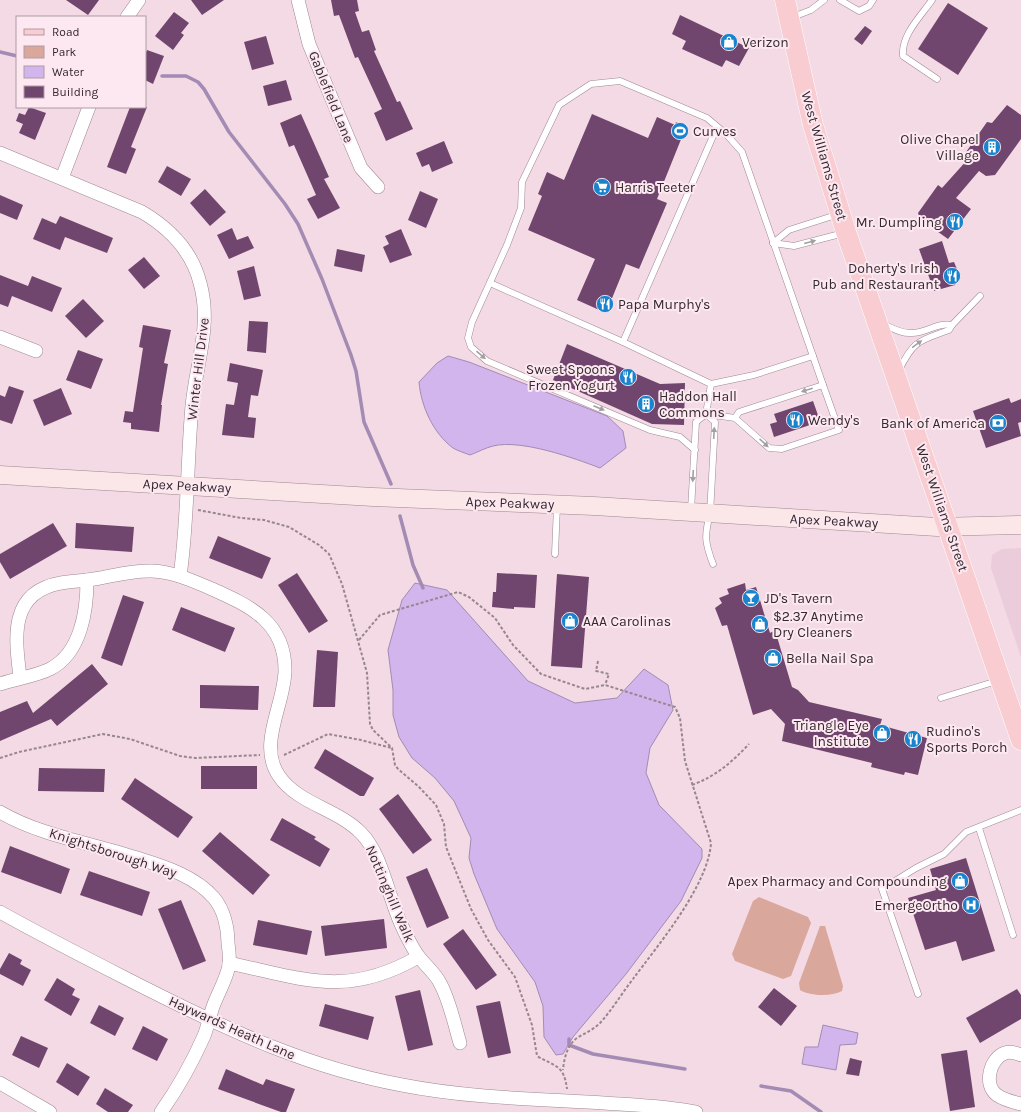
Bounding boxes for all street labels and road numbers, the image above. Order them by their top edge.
street label: Gablefield Lane [305,49,357,145]
street label: West Williams Street [797,89,851,223]
street label: Winter Hill Drive [183,317,213,421]
street label: West Williams Street [912,442,972,574]
street label: Apex Peakway [142,475,232,497]
street label: Apex Peakway [465,493,555,513]
street label: Apex Peakway [789,510,879,532]
street label: Knightsborough Way [47,824,179,882]
street label: Nottinghill Walk [362,843,418,945]
street label: Haywards Heath Lane [166,992,298,1064]

